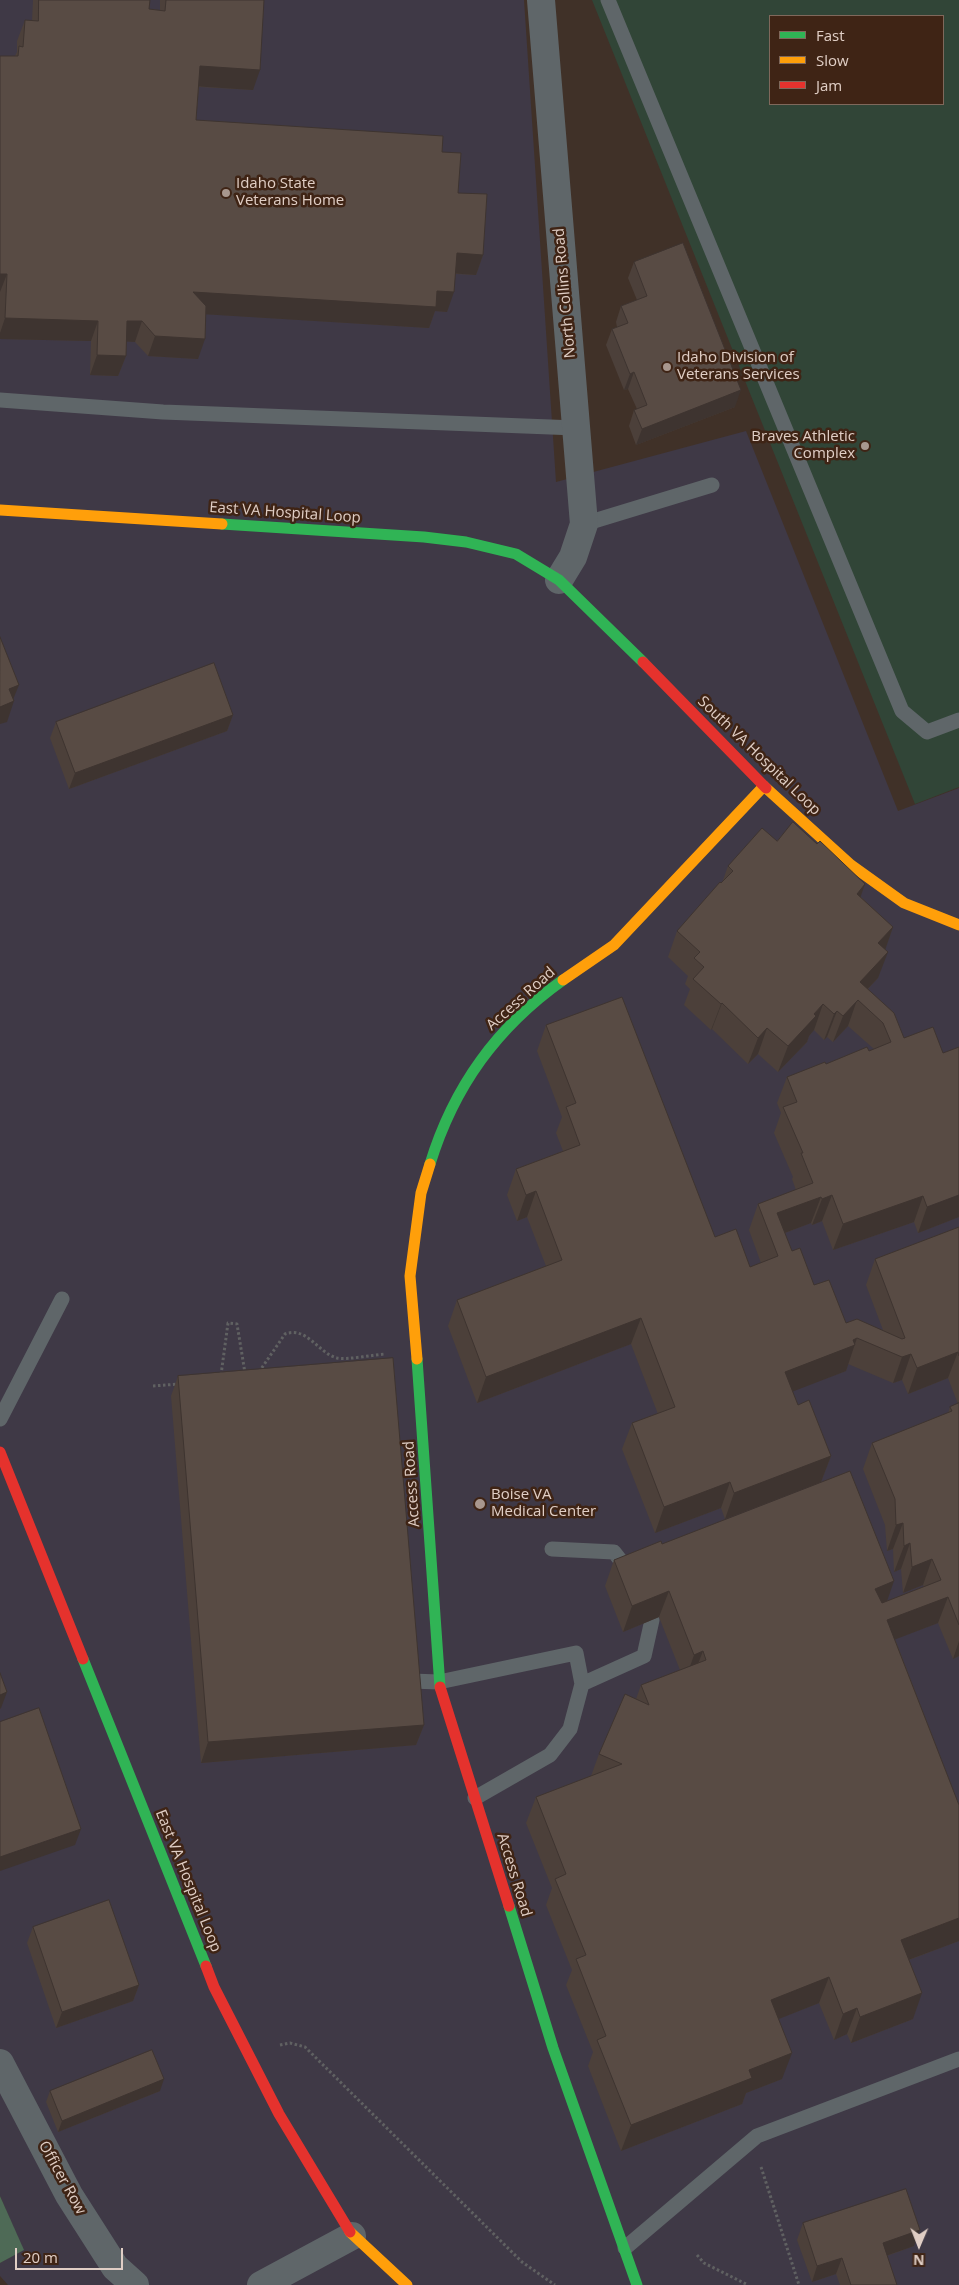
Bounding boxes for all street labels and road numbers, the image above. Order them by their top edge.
street label: North Collins Road [550,227,580,359]
street label: East VA Hospital Loop [209,499,361,527]
street label: South VA Hospital Loop [694,693,824,819]
street label: Access Road [483,963,559,1035]
street label: Access Road [400,1440,424,1528]
street label: East VA Hospital Loop [151,1807,225,1955]
street label: Access Road [493,1831,535,1919]
street label: Officer Row [34,2138,90,2218]

